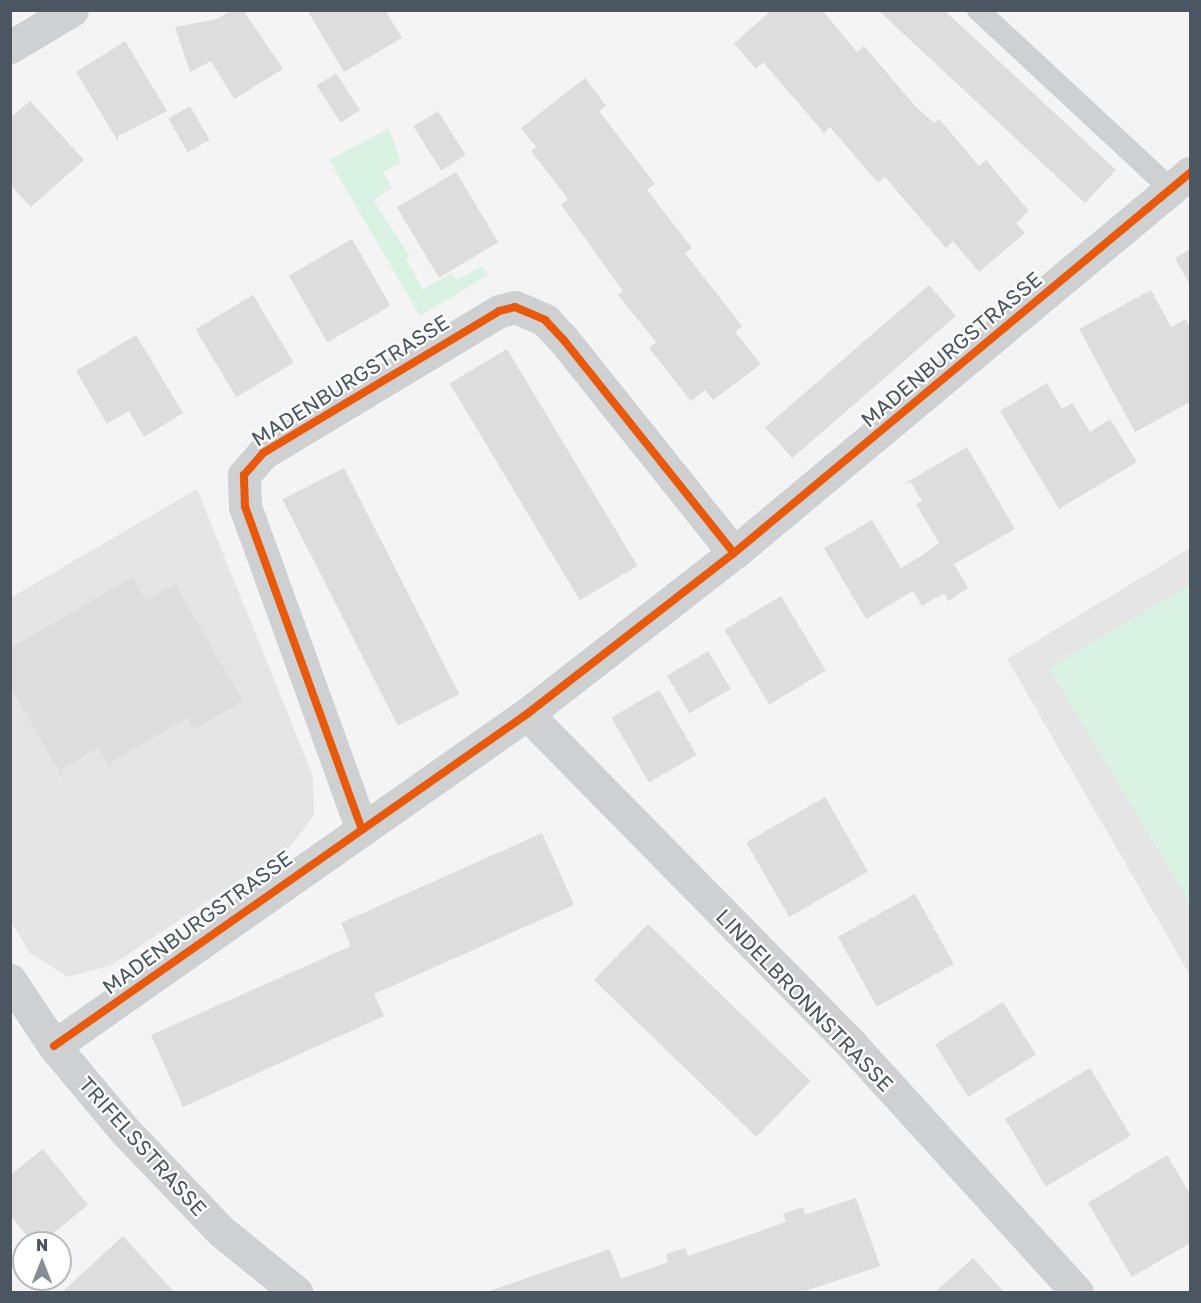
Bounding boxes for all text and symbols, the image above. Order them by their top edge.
street label: MADENBURGSTRASSE [856,266,1046,432]
street label: MADENBURGSTRASSE [247,309,453,451]
street label: MADENBURGSTRASSE [97,845,297,999]
street label: LINDELBRONNSTRASSE [711,904,899,1096]
street label: TRIFELSSTRASSE [74,1071,212,1221]
north arrow [12,1231,72,1291]
text: N [36,1235,48,1255]

